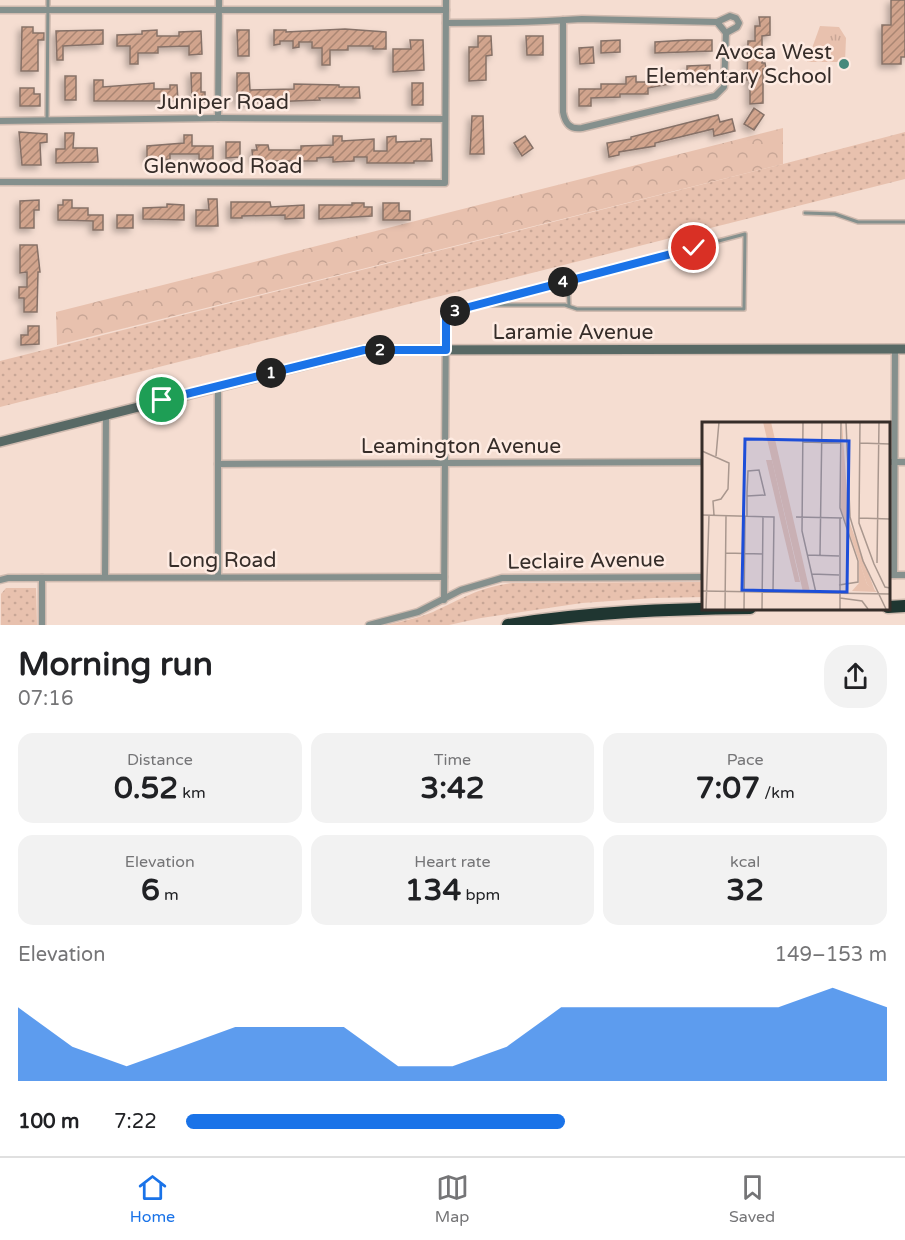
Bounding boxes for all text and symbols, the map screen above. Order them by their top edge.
place label: Avoca West Elementary School [645,40,832,89]
marker: Avoca West Elementary School [837,57,851,71]
street label: Juniper Road [157,90,289,115]
street label: Glenwood Road [143,154,303,179]
pin [668,222,719,273]
icon: check [677,231,710,264]
pin: 4 [548,267,578,297]
text: 4 [558,272,568,292]
pin: 3 [440,296,470,326]
text: 3 [450,301,460,321]
street label: Laramie Avenue [493,320,653,345]
pin: 2 [365,335,395,365]
text: 2 [375,340,385,360]
pin: 1 [256,358,286,388]
text: 1 [266,363,276,383]
pin [136,374,187,425]
icon: arrive [145,383,178,416]
inset map [702,422,890,610]
street label: Leamington Avenue [361,434,561,459]
street label: Leclaire Avenue [507,547,665,575]
street label: Long Road [167,548,277,573]
text: Morning run [18,645,213,684]
button: share [824,645,887,708]
text: 07:16 [18,687,73,711]
text: Distance [127,750,193,770]
text: Time [434,750,471,770]
text: Pace [727,750,764,770]
text: 0.52 [114,770,178,807]
text: 3:42 [420,770,485,807]
text: 7:07 [696,770,760,807]
text: km [178,783,206,803]
text: /km [760,783,795,803]
text: Elevation [125,852,195,872]
text: Heart rate [414,852,491,872]
text: kcal [730,852,760,872]
text: 6 [141,872,160,909]
text: 134 [405,872,461,909]
text: 32 [726,872,764,909]
text: m [160,885,179,905]
text: bpm [461,885,500,905]
text: Elevation [18,943,105,967]
text: 149–153 m [774,943,887,967]
text: 100 m [18,1110,79,1134]
text: 7:22 [114,1110,157,1134]
tab: Home [130,1171,175,1227]
tab: Map [435,1171,469,1227]
tab: Saved [729,1171,775,1227]

